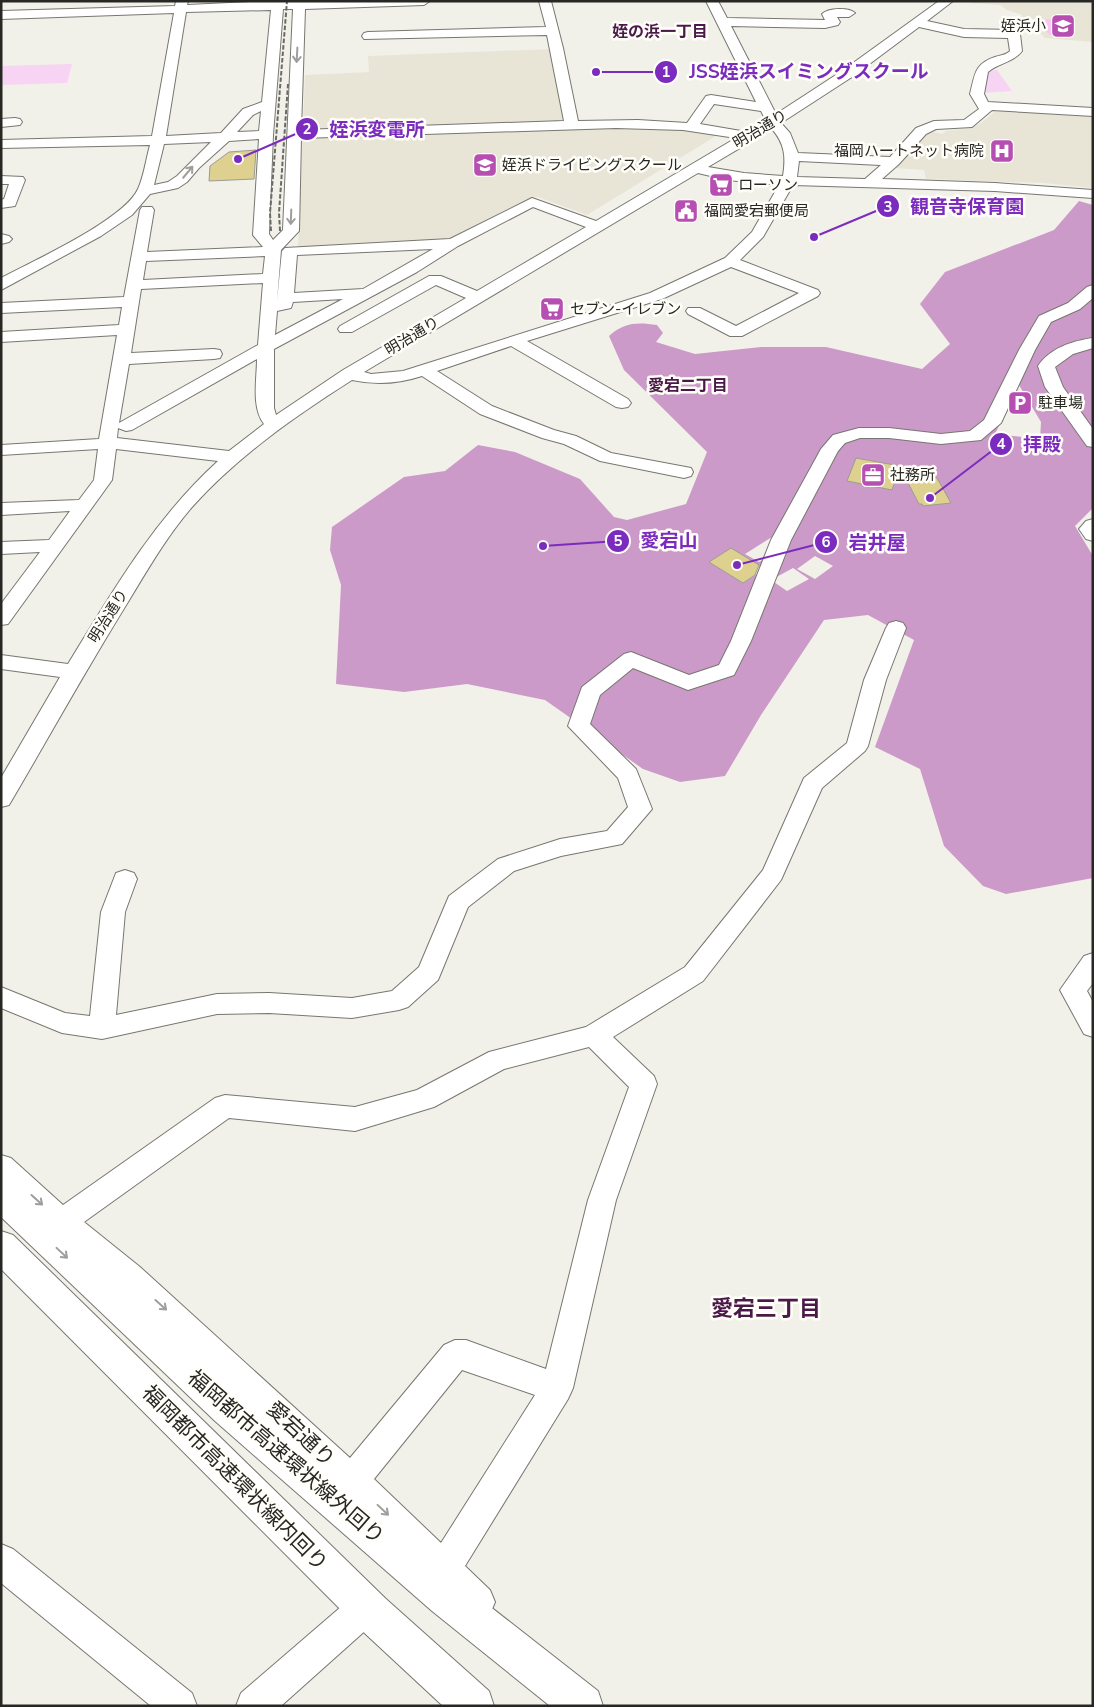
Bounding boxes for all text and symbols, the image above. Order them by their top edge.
school or university icon: 姪浜小 [1050,13,1076,39]
place label: 姪浜小 [1001,16,1046,36]
district label: 姪の浜一丁目 [612,21,708,43]
one-way arrow [293,46,302,62]
callout: JSS姪浜スイミングスクール [654,55,938,89]
text: JSS姪浜スイミングスクール [688,59,929,85]
text: 1 [661,62,671,82]
street label: 明治通り [729,105,791,153]
callout: 姪浜変電所 [295,112,435,146]
text: 姪浜変電所 [329,117,425,143]
text: 2 [302,119,312,139]
hospital icon: 福岡ハートネット病院 [989,138,1015,164]
place label: 福岡ハートネット病院 [834,141,984,161]
school or university icon: 姪浜ドライビングスクール [472,152,498,178]
place label: 姪浜ドライビングスクール [502,155,682,175]
one-way arrow [182,166,193,179]
supermarket icon: ローソン [708,172,734,198]
place label: ローソン [738,175,798,195]
callout: 観音寺保育園 [875,189,1034,223]
text: 観音寺保育園 [910,194,1024,220]
text: 3 [883,197,893,217]
public building icon: 福岡愛宕郵便局 [673,198,699,224]
place label: 福岡愛宕郵便局 [704,201,809,221]
one-way arrow [286,208,296,225]
supermarket icon: セブン-イレブン [539,296,565,322]
place label: セブン-イレブン [570,299,681,319]
street label: 明治通り [381,312,443,360]
district label: 愛宕二丁目 [648,375,728,397]
parking icon: 駐車場 [1007,390,1033,416]
place label: 駐車場 [1038,393,1083,413]
callout: 拝殿 [988,427,1071,461]
text: 拝殿 [1023,432,1061,458]
text: 4 [996,434,1006,454]
office icon: 社務所 [860,462,886,488]
place label: 社務所 [890,465,935,485]
callout: 愛宕山 [606,524,708,558]
callout: 岩井屋 [814,525,916,559]
text: 愛宕山 [640,528,698,554]
text: 岩井屋 [848,530,906,556]
text: 5 [613,531,623,551]
text: 6 [821,532,831,552]
street label: 明治通り [84,585,132,647]
one-way arrow [31,1194,44,1205]
one-way arrow [56,1247,68,1259]
district label: 愛宕三丁目 [711,1294,821,1324]
one-way arrow [154,1299,167,1311]
street label: 福岡都市高速環状線外回り [182,1364,390,1550]
street label: 福岡都市高速環状線内回り [136,1379,334,1577]
street label: 愛宕通り [261,1395,341,1473]
one-way arrow [377,1504,389,1516]

